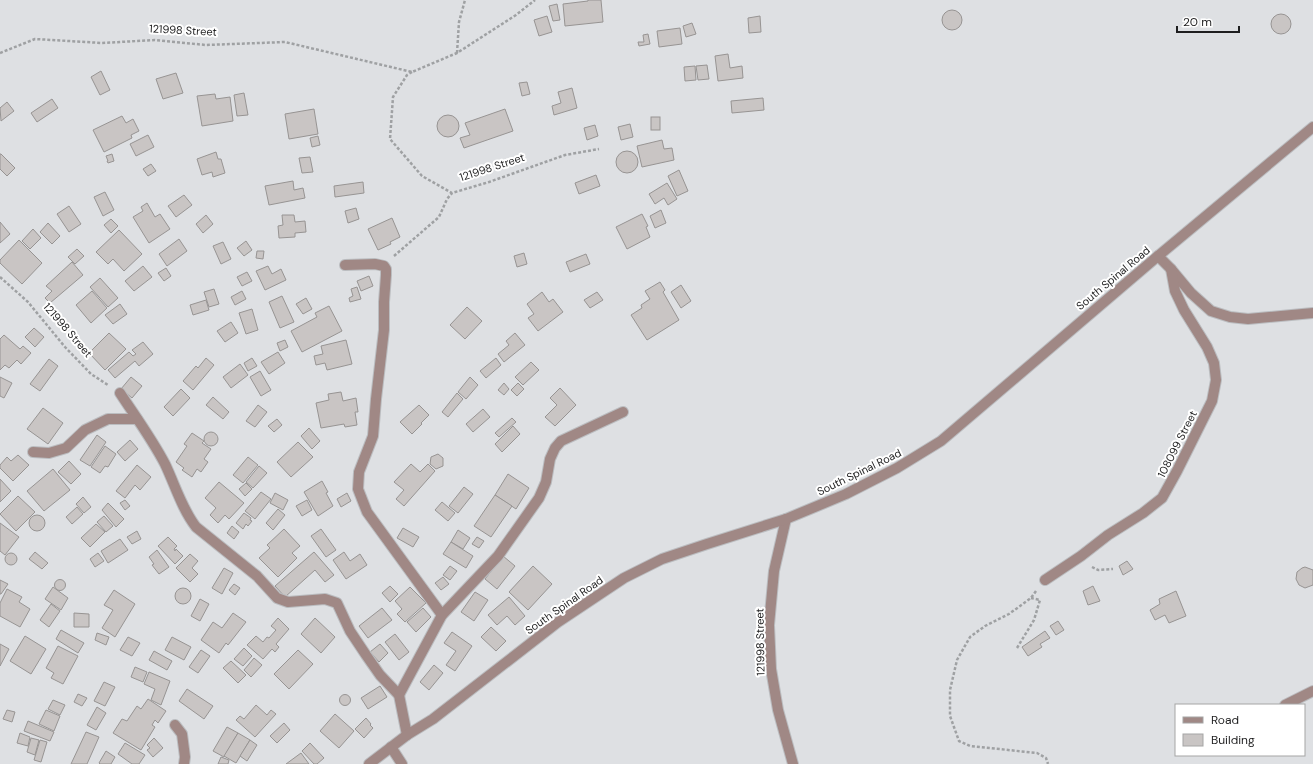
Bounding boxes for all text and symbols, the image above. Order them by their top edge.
scale bar [1177,8,1239,34]
text: 20 m [1183,14,1212,30]
street label: 121998 Street [149,21,217,39]
street label: 121998 Street [458,150,526,184]
street label: South Spinal Road [1073,243,1153,313]
street label: 121998 Street [41,300,95,360]
street label: 108099 Street [1154,408,1200,480]
street label: South Spinal Road [815,446,903,498]
street label: South Spinal Road [522,573,606,637]
street label: 121998 Street [752,608,768,676]
legend [1175,704,1305,756]
text: Road [1211,712,1239,728]
text: Building [1211,732,1255,748]

